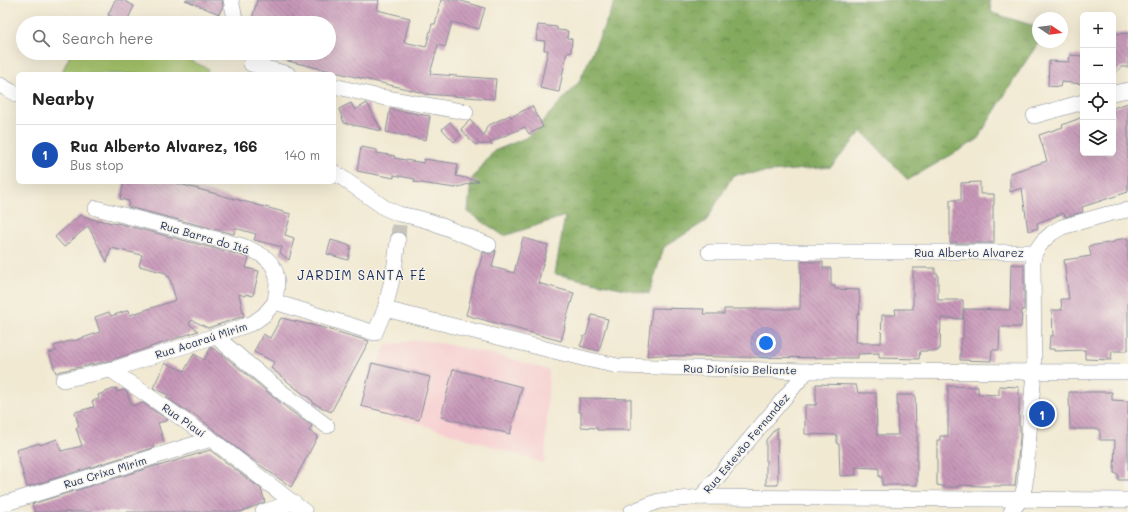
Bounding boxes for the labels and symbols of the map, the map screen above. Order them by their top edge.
north arrow [1032,12,1068,48]
street label: Rua Barra do Itá [159,217,251,257]
street label: Rua Alberto Alvarez [914,245,1024,260]
district label: JARDIM SANTA FÉ [297,266,427,283]
street label: Rua Acaraú Mirim [153,318,249,362]
your location [756,333,776,353]
street label: Rua Dionísio Beliante [683,361,797,377]
street label: Rua Estevão Fernandez [700,390,792,496]
pin: 1 [1029,399,1055,429]
street label: Rua Piauí [159,400,209,440]
street label: Rua Crixa Mirim [62,452,148,492]

